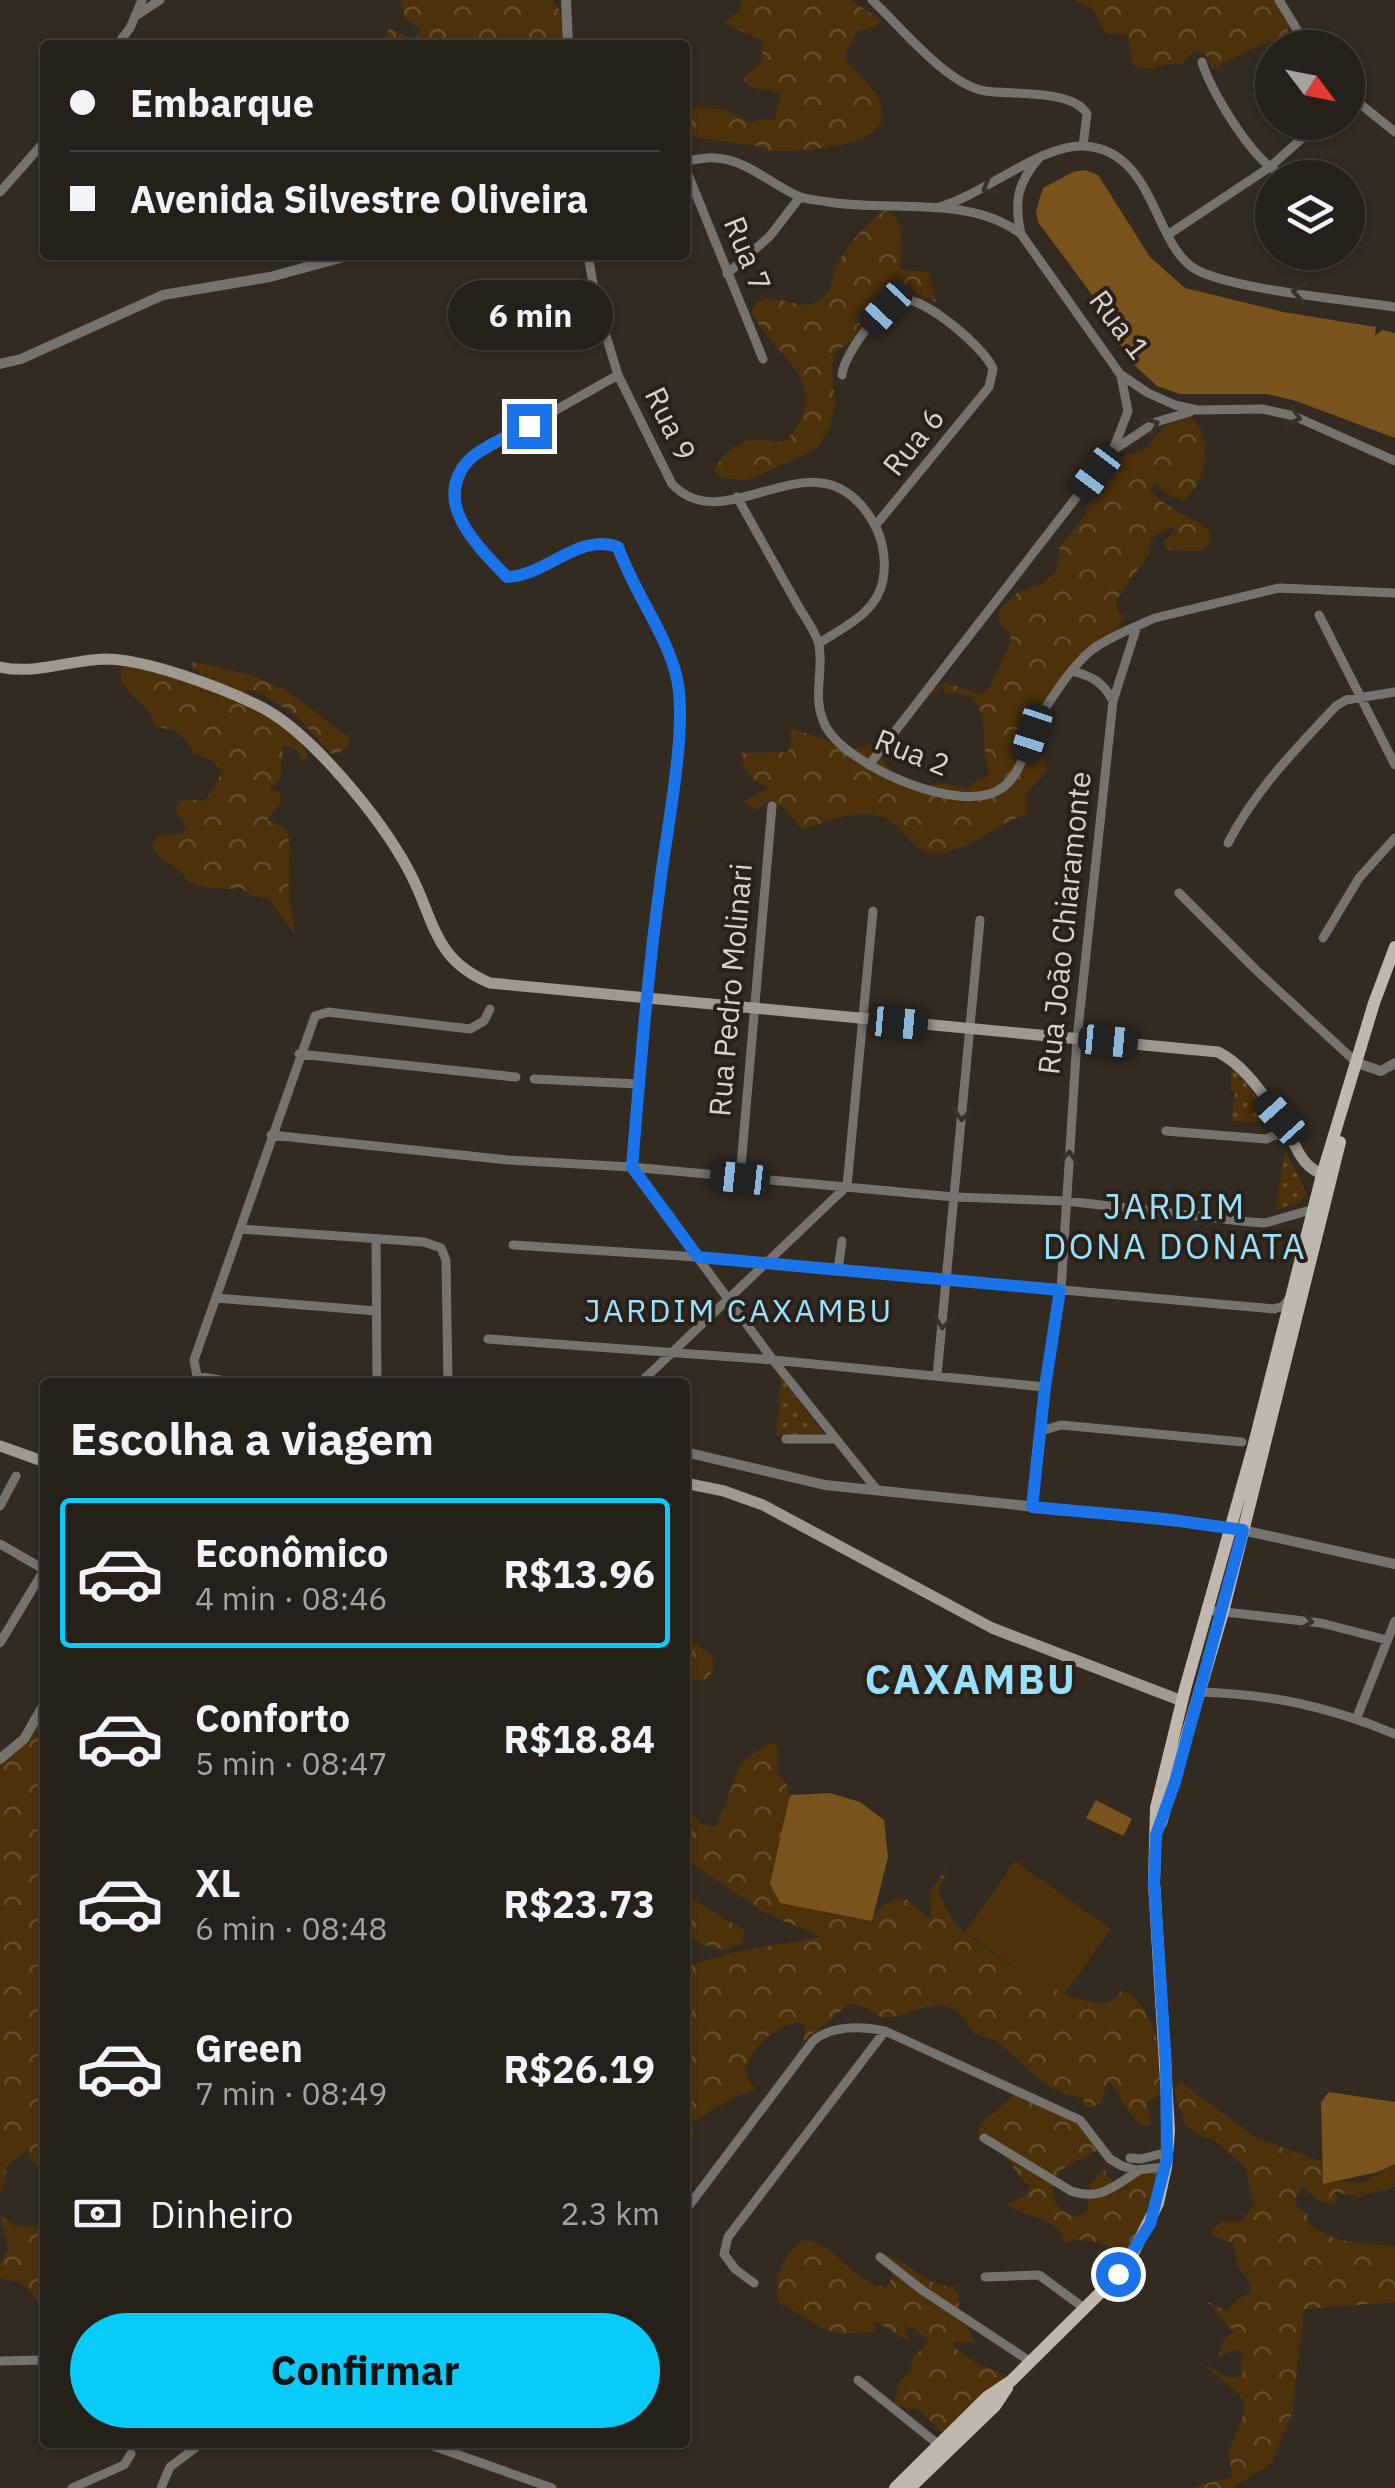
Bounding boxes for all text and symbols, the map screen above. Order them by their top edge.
north arrow [1255,30,1365,140]
map controls [1255,30,1365,270]
text: Embarque [130,78,314,127]
button: layers [1255,160,1365,270]
text: Avenida Silvestre Oliveira [130,174,588,223]
one-way arrow [981,174,999,194]
street label: Rua 7 [716,210,781,297]
car [855,276,917,340]
callout: 6 min [446,281,612,351]
street label: Rua 1 [1081,281,1159,367]
one-way arrow [1290,282,1307,303]
text: 6 min [489,294,572,336]
street label: Rua 9 [637,380,706,467]
street label: Rua 6 [873,399,952,483]
route end [507,404,552,449]
one-way arrow [1285,405,1302,426]
one-way arrow [1142,417,1160,437]
car [1066,440,1126,506]
car [1008,700,1056,766]
street label: Rua 2 [869,719,956,784]
street label: Rua João Chiaramonte [1028,769,1099,1076]
street label: Rua Pedro Molinari [699,862,760,1118]
car [867,1005,929,1041]
car [1077,1023,1139,1059]
car [1249,1086,1311,1150]
one-way arrow [951,1106,973,1122]
one-way arrow [1058,1149,1080,1165]
car [709,1160,771,1196]
district label: JARDIM DONA DONATA [1043,1183,1307,1269]
district label: JARDIM CAXAMBU [584,1289,894,1331]
one-way arrow [933,1314,954,1330]
text: Escolha a viagem [70,1409,434,1467]
icon: car [75,1528,165,1618]
text: Econômico [195,1528,388,1577]
text: R$13.96 [504,1549,655,1598]
text: 4 min · 08:46 [195,1577,388,1619]
one-way arrow [1298,1609,1314,1630]
district label: CAXAMBU [865,1653,1077,1705]
icon: car [75,1693,165,1783]
text: Conforto [195,1693,350,1742]
text: R$18.84 [504,1714,655,1763]
text: 5 min · 08:47 [195,1742,388,1784]
icon: car [75,1858,165,1948]
text: XL [195,1858,241,1907]
text: R$23.73 [504,1879,655,1928]
text: 6 min · 08:48 [195,1907,388,1949]
icon: car [75,2023,165,2113]
text: Green [195,2023,303,2072]
text: R$26.19 [504,2044,655,2093]
text: 7 min · 08:49 [195,2072,388,2114]
icon: cash [70,2186,125,2241]
text: Dinheiro [150,2189,294,2238]
text: 2.3 km [561,2192,660,2234]
route start [1096,2252,1141,2297]
button: Confirmar [70,2313,660,2428]

